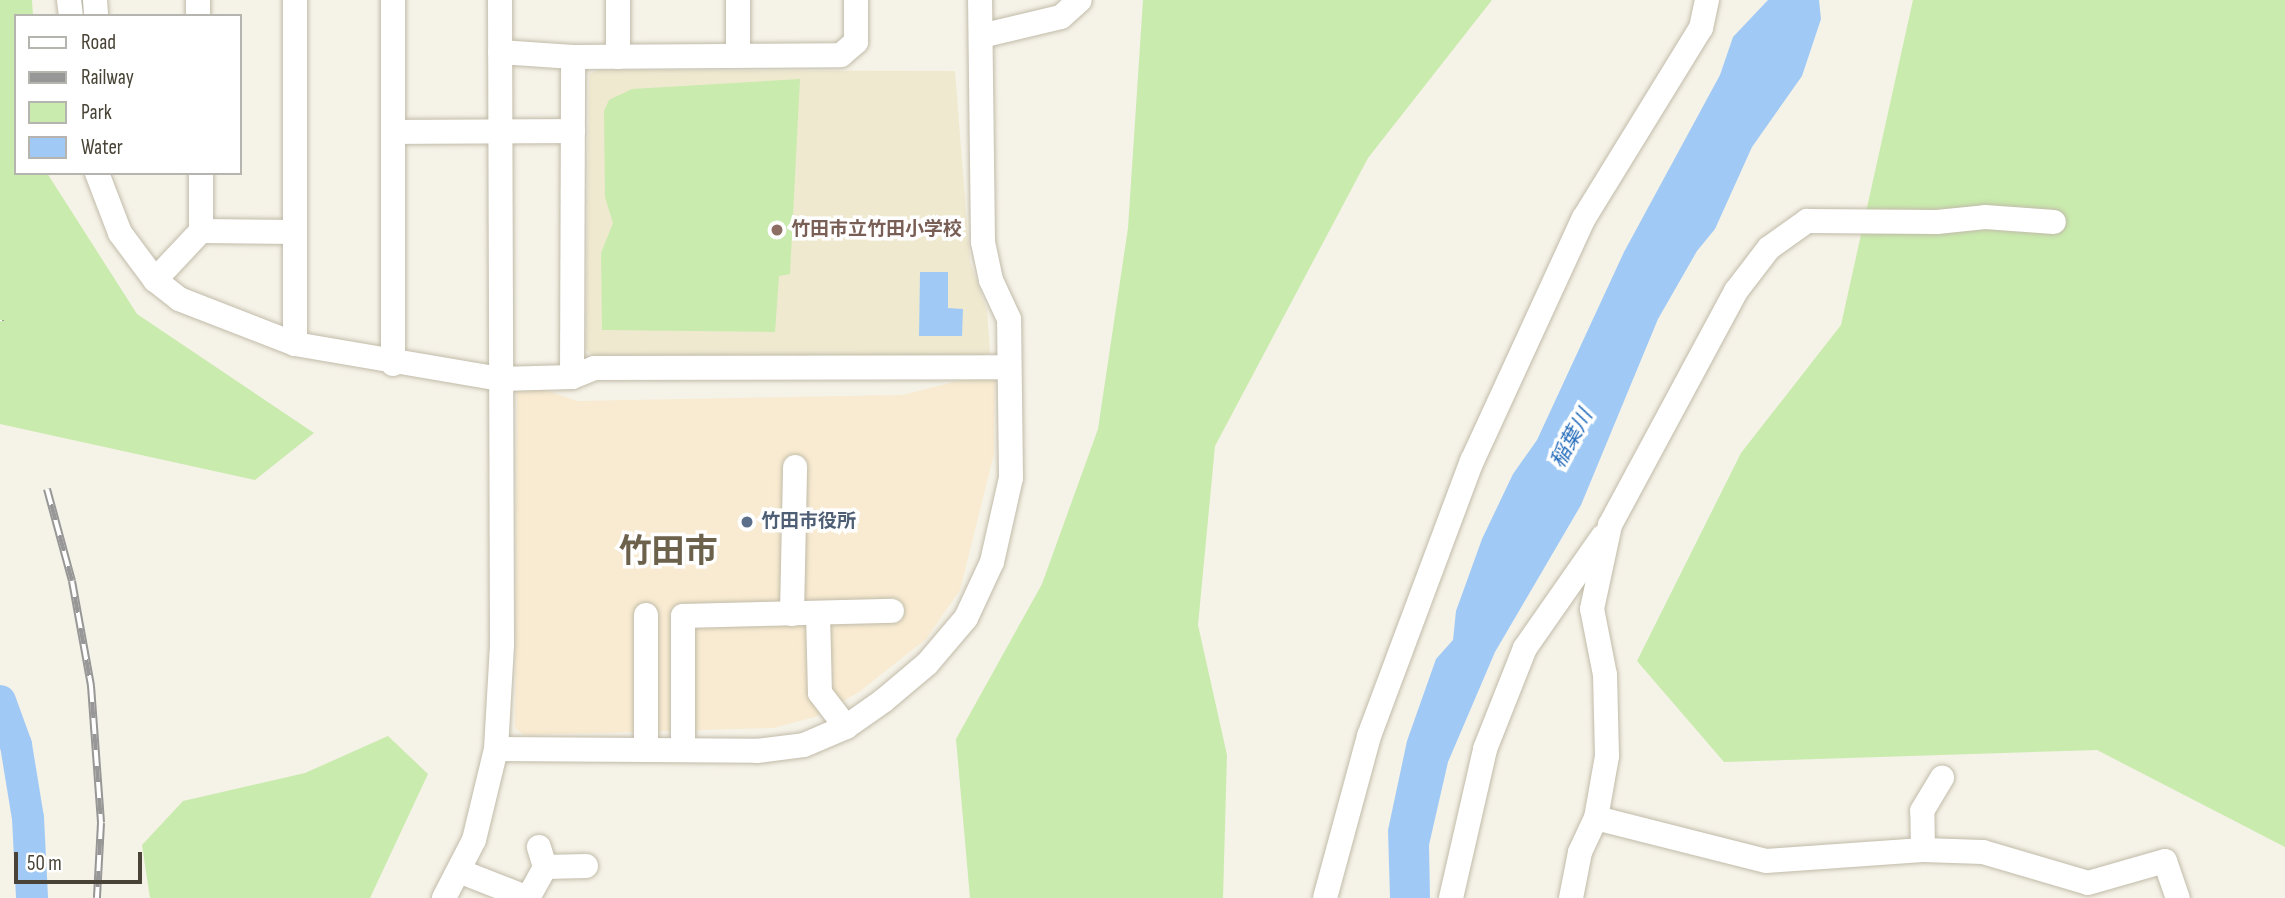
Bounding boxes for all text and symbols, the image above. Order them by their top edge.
legend [14,14,242,175]
text: Road [81,30,116,55]
text: Railway [81,65,134,90]
text: Park [81,100,112,125]
text: Water [81,135,123,160]
place label: 竹田市立竹田小学校 [791,219,962,241]
marker: 竹田市立竹田小学校 [769,222,785,238]
water label: 稲葉川 [1546,405,1598,473]
place label: 竹田市役所 [761,511,856,533]
marker: 竹田市役所 [739,514,755,530]
district label: 竹田市 [619,533,717,573]
scale bar [18,838,145,882]
text: 50 m [27,851,62,876]

